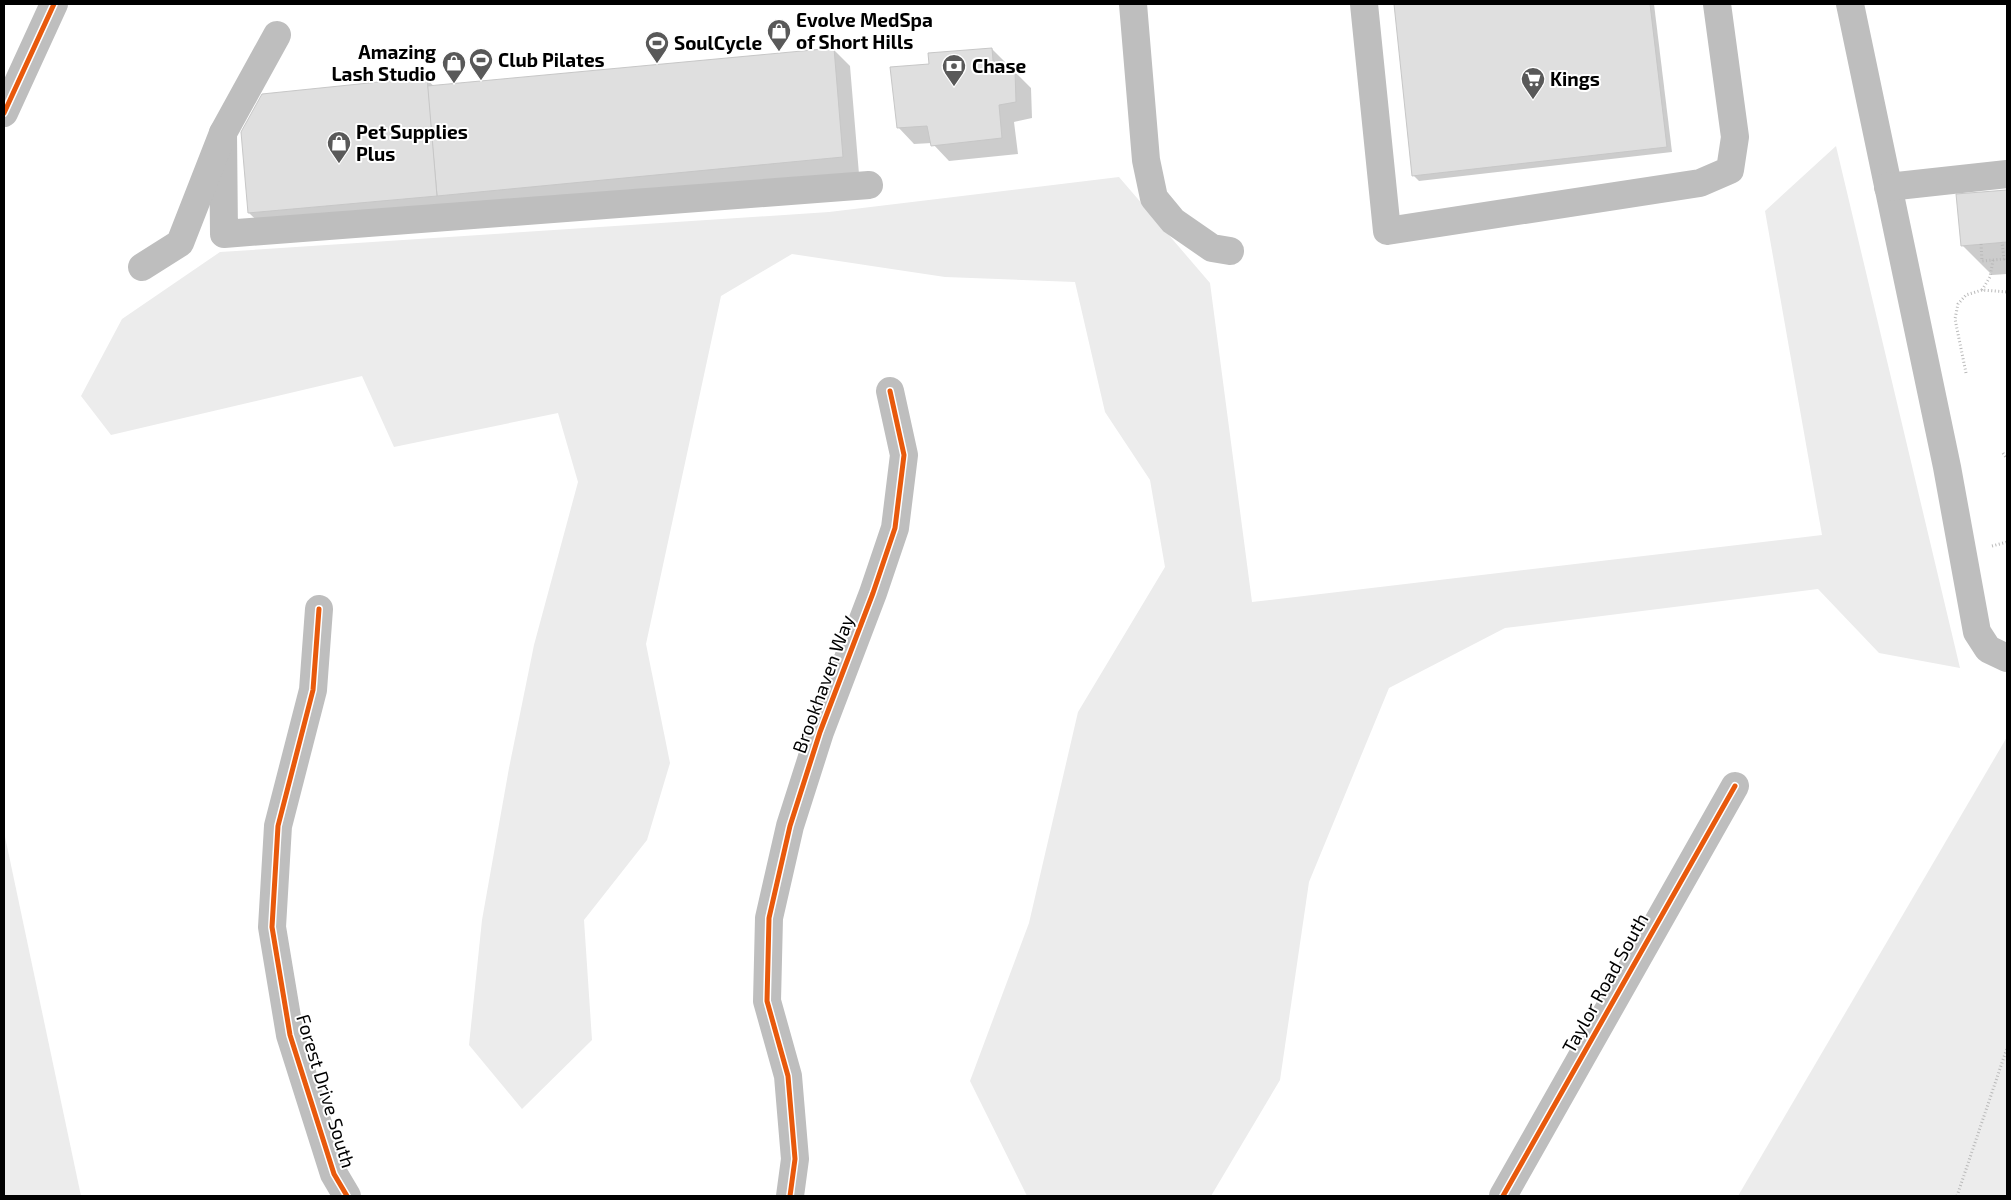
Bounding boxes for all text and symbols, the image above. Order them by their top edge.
place label: Evolve MedSpa of Short Hills [796,8,933,53]
shop icon: Evolve MedSpa of Short Hills [766,18,792,52]
sports icon: SoulCycle [644,30,670,64]
place label: SoulCycle [674,31,762,55]
place label: Amazing Lash Studio [331,40,436,85]
sports icon: Club Pilates [468,47,494,81]
place label: Club Pilates [498,48,605,71]
shop icon: Amazing Lash Studio [441,50,467,84]
bank icon: Chase [941,53,967,87]
place label: Chase [972,54,1027,77]
supermarket icon: Kings [1520,66,1546,100]
place label: Kings [1550,67,1600,90]
place label: Pet Supplies Plus [356,120,468,165]
shop icon: Pet Supplies Plus [326,130,352,164]
street label: Brookhaven Way [787,612,858,756]
street label: Taylor Road South [1557,909,1652,1057]
street label: Forest Drive South [292,1011,361,1170]

